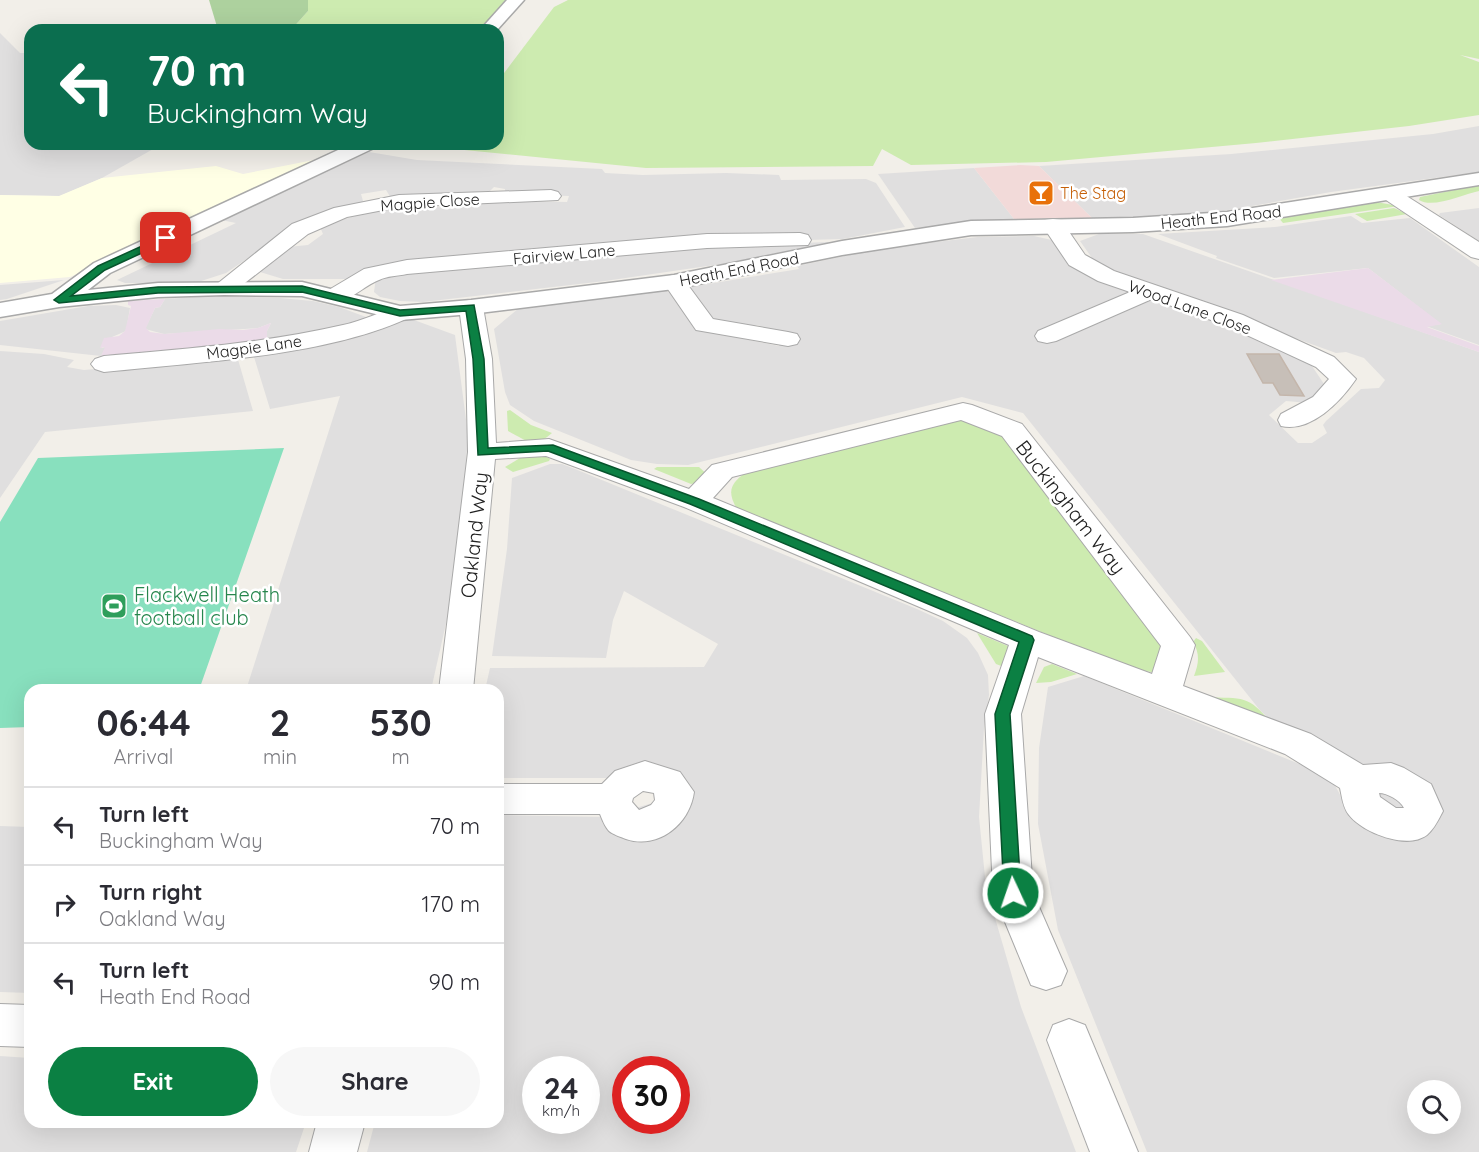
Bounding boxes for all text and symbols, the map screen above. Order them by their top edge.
text: 70 m [147,44,246,97]
icon: left [48,48,126,126]
text: Buckingham Way [147,96,368,130]
bar icon: The Stag [1026,178,1056,208]
place label: The Stag [1060,183,1126,203]
street label: Magpie Close [380,189,480,215]
street label: Heath End Road [1160,201,1282,233]
pin [140,212,191,263]
icon: arrive [149,221,182,254]
street label: Fairview Lane [512,240,616,268]
street label: Heath End Road [678,248,800,290]
street label: Wood Lane Close [1126,275,1254,339]
street label: Magpie Lane [205,330,303,364]
street label: Buckingham Way [1011,435,1131,579]
street label: Oakland Way [455,471,493,599]
place label: Flackwell Heath football club [134,582,280,630]
sports icon: Flackwell Heath football club [99,591,129,621]
text: 06:44 [96,700,191,745]
text: 2 [270,700,290,745]
text: 530 [369,700,432,745]
text: Arrival [114,744,173,769]
text: min [263,744,297,769]
text: m [391,744,410,769]
text: Turn left [99,800,189,828]
icon: left [48,810,81,843]
text: 70 m [430,812,480,840]
text: Buckingham Way [99,828,263,853]
position arrow [981,861,1045,925]
text: Turn right [99,878,203,906]
icon: right [48,888,81,921]
text: 170 m [421,890,480,918]
text: Oakland Way [99,906,226,931]
text: Turn left [99,956,189,984]
icon: left [48,966,81,999]
text: 90 m [429,968,480,996]
text: Heath End Road [99,984,251,1009]
button: Exit [48,1047,258,1116]
button: Share [270,1047,480,1116]
speed limit sign: 30 [612,1056,690,1134]
text: 24 [544,1069,578,1107]
map controls [1407,1080,1461,1134]
button: search [1407,1080,1461,1134]
text: km/h [542,1101,580,1120]

